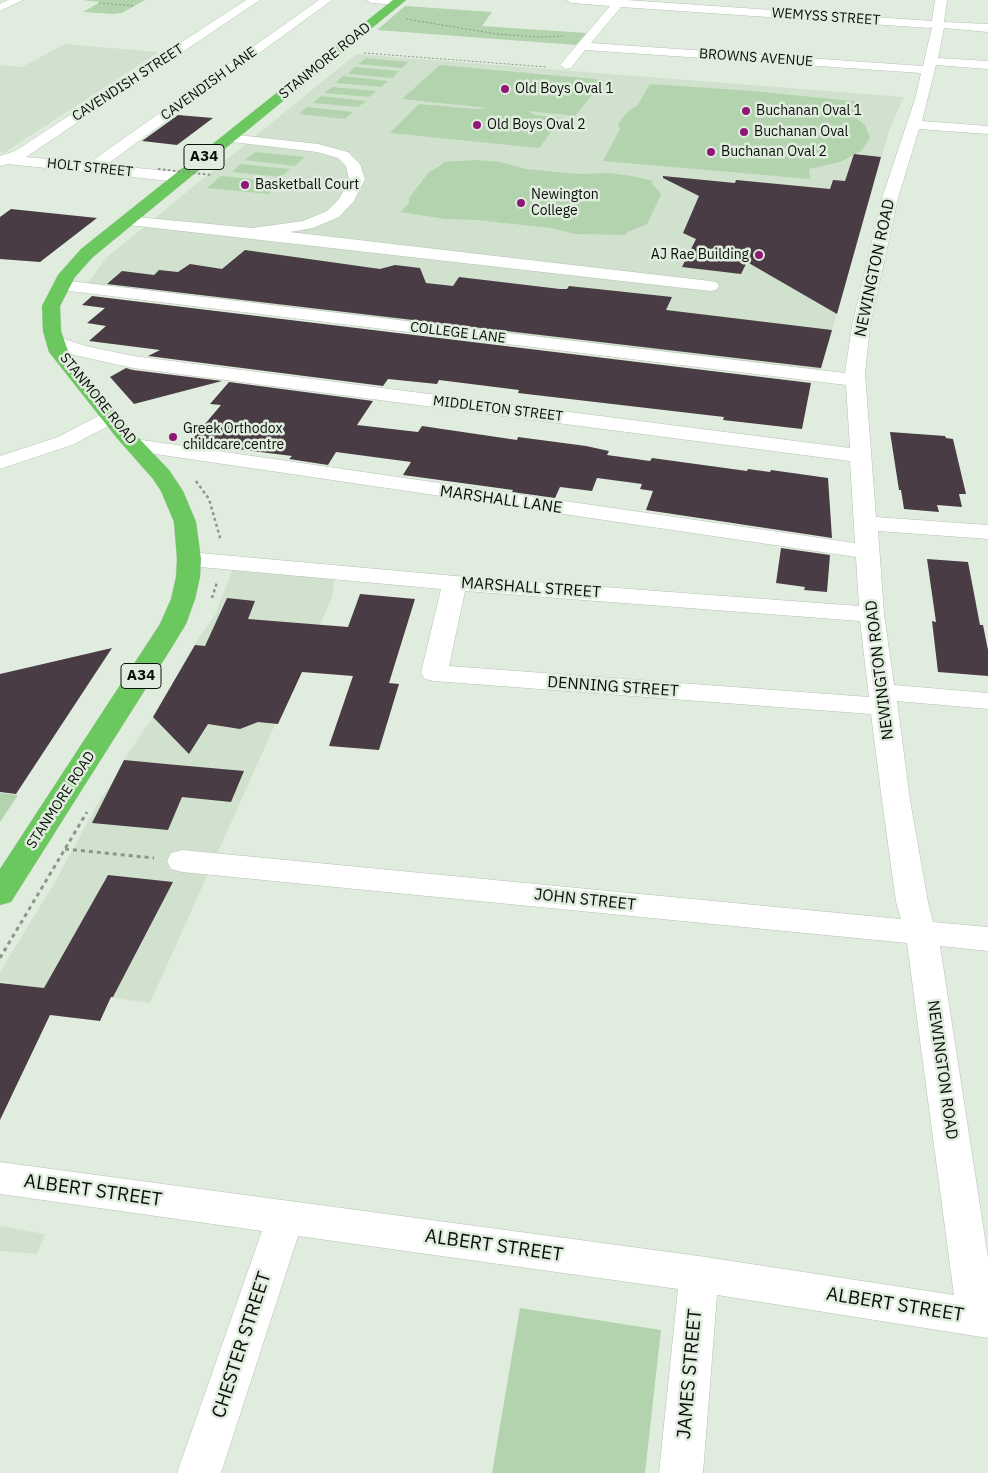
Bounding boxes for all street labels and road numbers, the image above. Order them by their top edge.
street label: WEMYSS STREET [771,5,881,29]
street label: STANMORE ROAD [276,19,374,103]
street label: CAVENDISH STREET [69,41,187,125]
street label: CAVENDISH LANE [158,44,260,124]
street label: BROWNS AVENUE [698,46,814,70]
road number: A34 [184,144,224,170]
street label: HOLT STREET [46,155,134,181]
street label: NEWINGTON ROAD [851,197,899,339]
street label: COLLEGE LANE [409,319,507,347]
street label: STANMORE ROAD [56,350,140,448]
street label: MIDDLETON STREET [432,393,564,425]
street label: MARSHALL LANE [439,482,563,518]
street label: MARSHALL STREET [460,574,602,602]
street label: NEWINGTON ROAD [862,599,898,741]
road number: A34 [121,664,161,688]
street label: DENNING STREET [547,673,679,701]
street label: STANMORE ROAD [23,748,99,852]
street label: JOHN STREET [533,885,637,915]
street label: NEWINGTON ROAD [923,999,961,1141]
street label: ALBERT STREET [23,1170,163,1212]
street label: ALBERT STREET [424,1225,564,1267]
street label: CHESTER STREET [208,1269,276,1421]
street label: ALBERT STREET [825,1283,965,1327]
street label: JAMES STREET [673,1308,707,1440]

